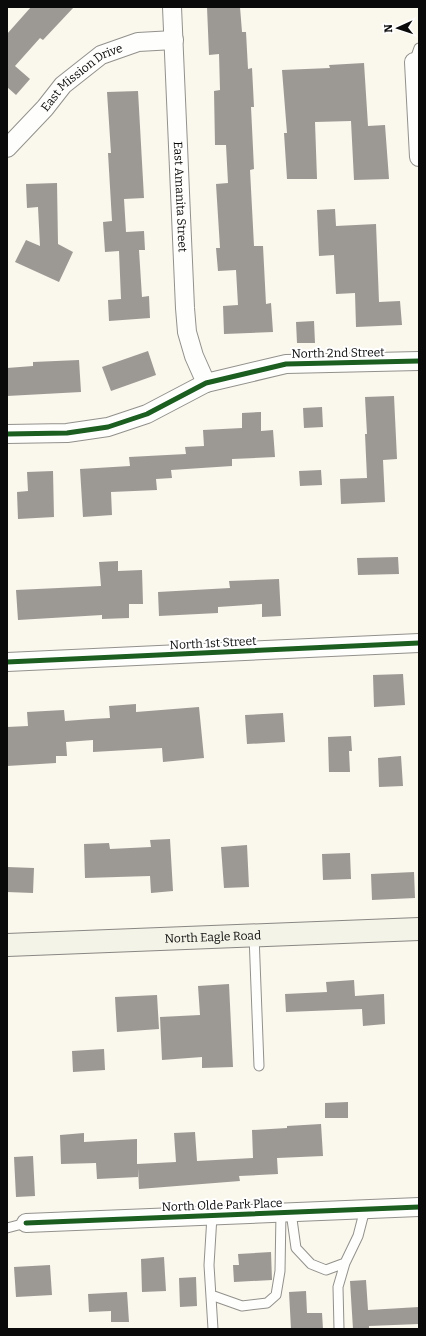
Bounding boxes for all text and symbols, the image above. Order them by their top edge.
north arrow [378,8,418,48]
text: N [382,23,395,33]
street label: East Mission Drive [38,41,124,114]
street label: East Amanita Street [171,141,190,253]
street label: North 2nd Street [291,345,385,361]
street label: North 1st Street [169,634,257,652]
street label: North Eagle Road [164,928,261,946]
street label: North Olde Park Place [161,1196,283,1214]

